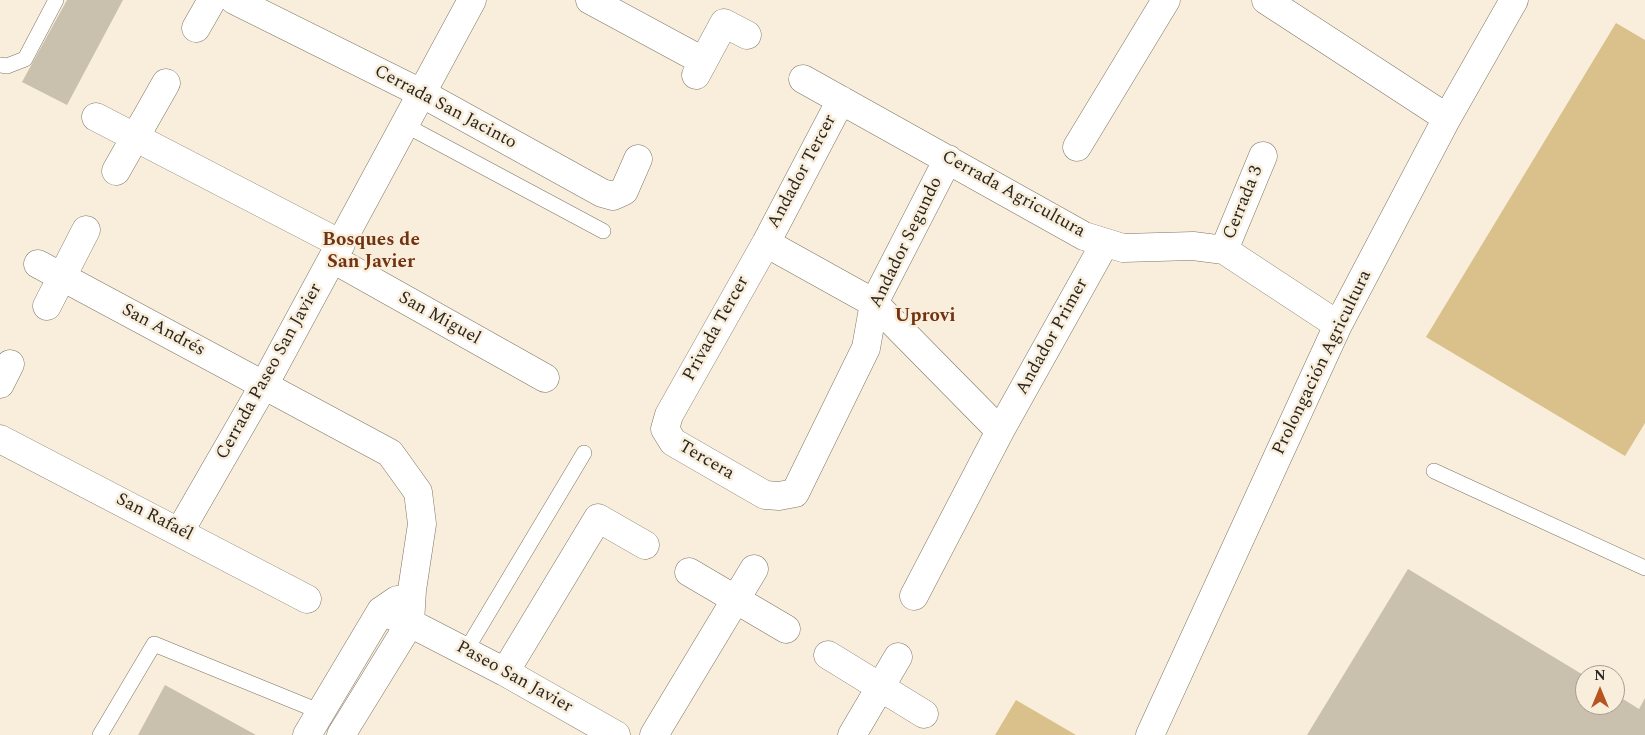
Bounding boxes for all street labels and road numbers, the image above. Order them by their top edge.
street label: Cerrada San Jacinto [370,61,520,155]
street label: Andador Tercer [764,111,842,233]
street label: Cerrada Agricultura [938,147,1088,243]
street label: Cerrada 3 [1219,163,1269,243]
street label: Andador Segundo [866,174,948,312]
street label: Prolongación Agricultura [1269,267,1377,459]
street label: Privada Tercer [679,273,755,385]
street label: Andador Primer [1012,275,1094,399]
street label: Cerrada Paseo San Javier [213,280,327,464]
street label: San Miguel [394,288,484,350]
street label: San Andrés [118,300,208,362]
street label: Tercera [674,437,738,485]
street label: San Rafaél [112,489,196,547]
street label: Paseo San Javier [452,637,576,719]

